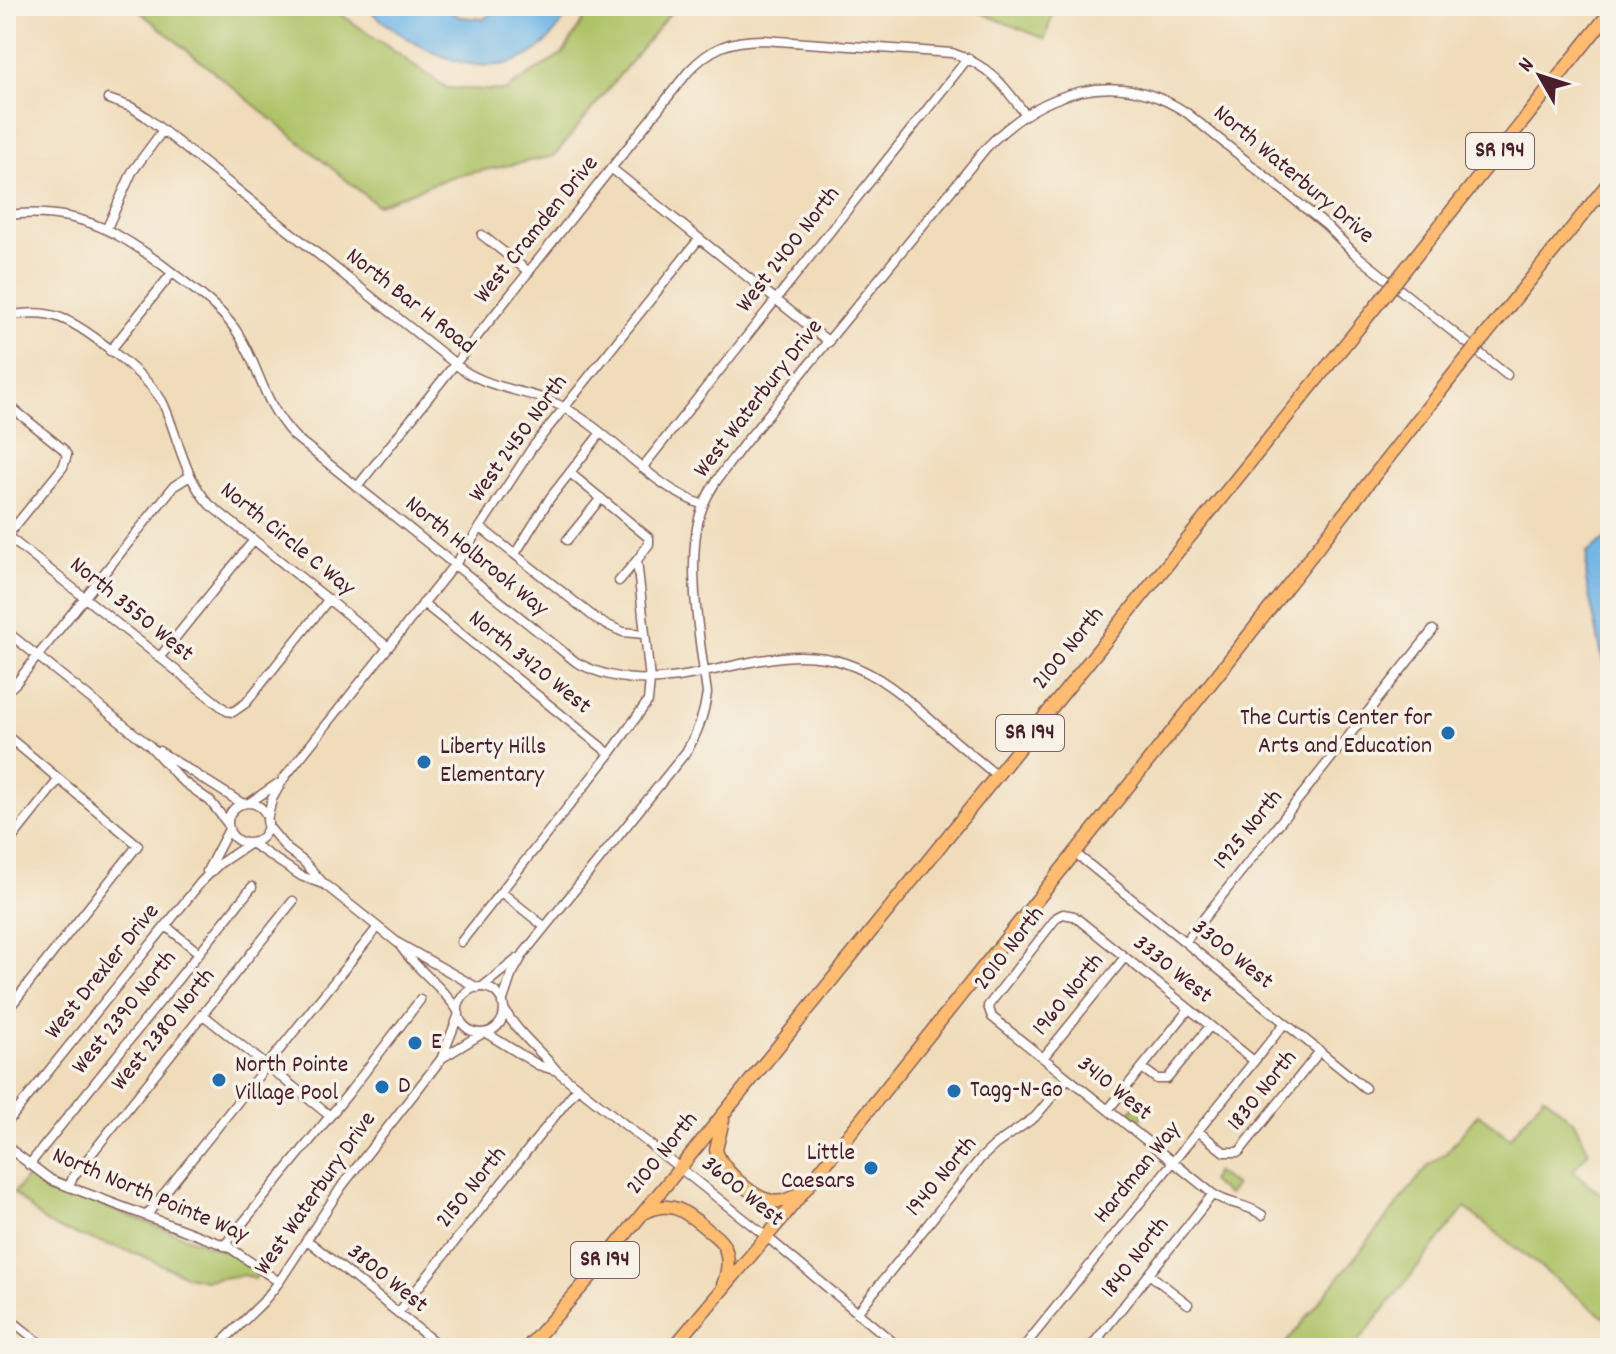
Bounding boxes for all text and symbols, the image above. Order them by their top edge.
north arrow [1500,36,1580,116]
text: N [1512,52,1543,80]
street label: North Waterbury Drive [1205,97,1381,253]
road number: SR 194 [1466,133,1534,169]
street label: West Cramden Drive [467,149,607,311]
street label: West 2400 North [729,180,849,320]
street label: North Bar H Road [338,240,482,364]
street label: West Waterbury Drive [686,312,832,486]
street label: West 2450 North [461,368,577,510]
street label: North Circle C Way [212,475,363,606]
street label: North Holbrook Way [397,488,556,626]
street label: North 3550 West [61,549,201,671]
street label: 2100 North [1025,600,1113,698]
street label: North 3420 West [460,603,598,723]
place label: The Curtis Center for Arts and Education [1240,702,1432,764]
road number: SR 194 [996,715,1064,751]
marker: The Curtis Center for Arts and Education [1439,724,1457,742]
place label: Liberty Hills Elementary [440,731,546,793]
marker: Liberty Hills Elementary [415,753,433,771]
street label: 1925 North [1206,783,1292,877]
street label: West Drexler Drive [37,897,169,1047]
street label: 2010 North [966,900,1054,998]
street label: 3300 West [1184,911,1280,999]
street label: 3330 West [1125,927,1219,1013]
street label: West 2390 North [64,944,186,1082]
street label: 1960 North [1025,946,1113,1044]
street label: West 2380 North [104,961,224,1099]
place label: E [431,1026,442,1060]
marker: E [406,1034,424,1052]
street label: 1830 North [1220,1043,1306,1139]
street label: 3410 West [1069,1048,1159,1130]
place label: North Pointe Village Pool [235,1049,348,1111]
place label: D [398,1070,410,1104]
marker: North Pointe Village Pool [210,1071,228,1089]
place label: Tagg-N-Go [970,1074,1063,1108]
marker: D [373,1078,391,1096]
marker: Tagg-N-Go [945,1082,963,1100]
street label: West Waterbury Drive [247,1105,385,1283]
street label: 2100 North [619,1105,707,1203]
street label: Hardman Way [1086,1114,1191,1231]
street label: 1940 North [898,1129,986,1225]
place label: Little Caesars [781,1137,855,1199]
street label: North North Pointe Way [47,1139,255,1253]
street label: 2150 North [428,1140,516,1236]
street label: 3600 West [693,1148,791,1236]
marker: Little Caesars [862,1159,880,1177]
street label: 1840 North [1093,1210,1179,1306]
street label: 3800 West [339,1236,435,1322]
road number: SR 194 [571,1242,639,1278]

